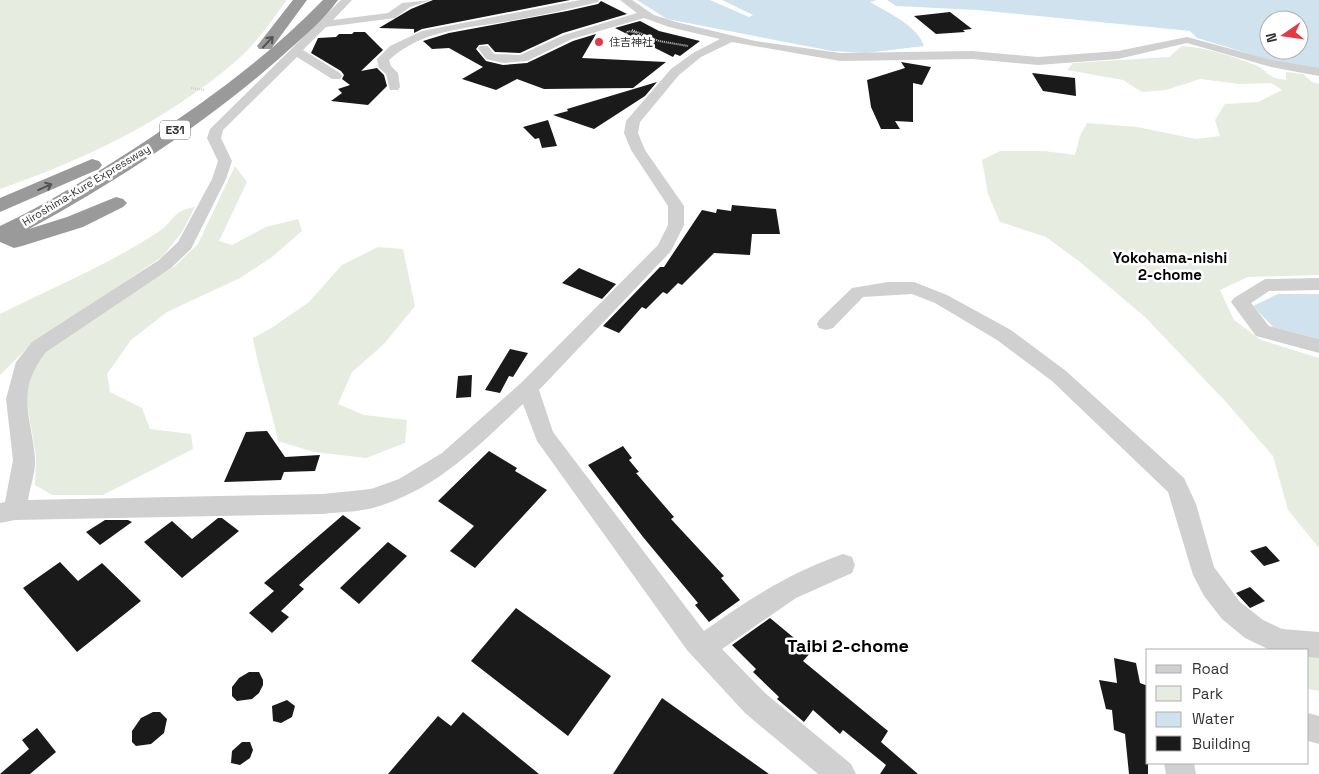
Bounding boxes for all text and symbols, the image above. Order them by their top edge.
north arrow [1259,10,1309,60]
text: N [1262,31,1281,45]
place label: 住吉神社 [609,35,653,49]
one-way arrow [262,36,274,49]
marker: 住吉神社 [593,36,605,48]
road number: E31 [160,120,190,140]
street label: Hiroshima-Kure Expressway [20,141,152,229]
one-way arrow [37,182,52,192]
district label: Yokohama-nishi 2-chome [1113,248,1227,284]
district label: Taibi 2-chome [787,634,909,657]
legend [1146,649,1309,764]
text: Road [1192,659,1229,678]
text: Park [1192,684,1223,703]
text: Water [1192,709,1235,728]
text: Building [1192,734,1251,753]

